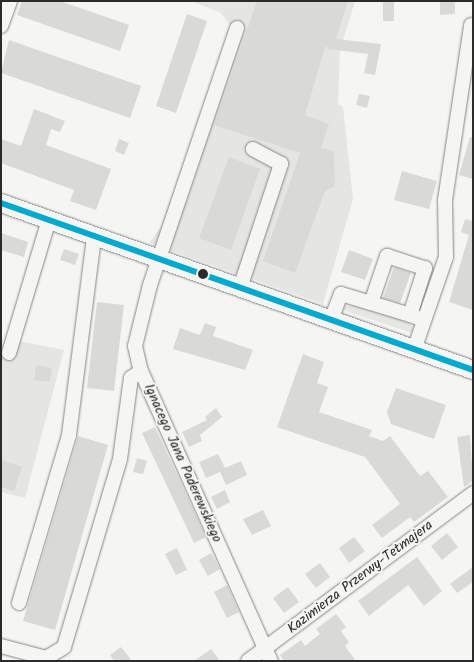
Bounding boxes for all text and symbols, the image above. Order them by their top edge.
unlabelled marker [198,269,208,279]
street label: Ignacego Jana Paderewskiego [140,381,226,545]
street label: Kazimierza Przerwy-Tetmajera [284,517,436,637]

